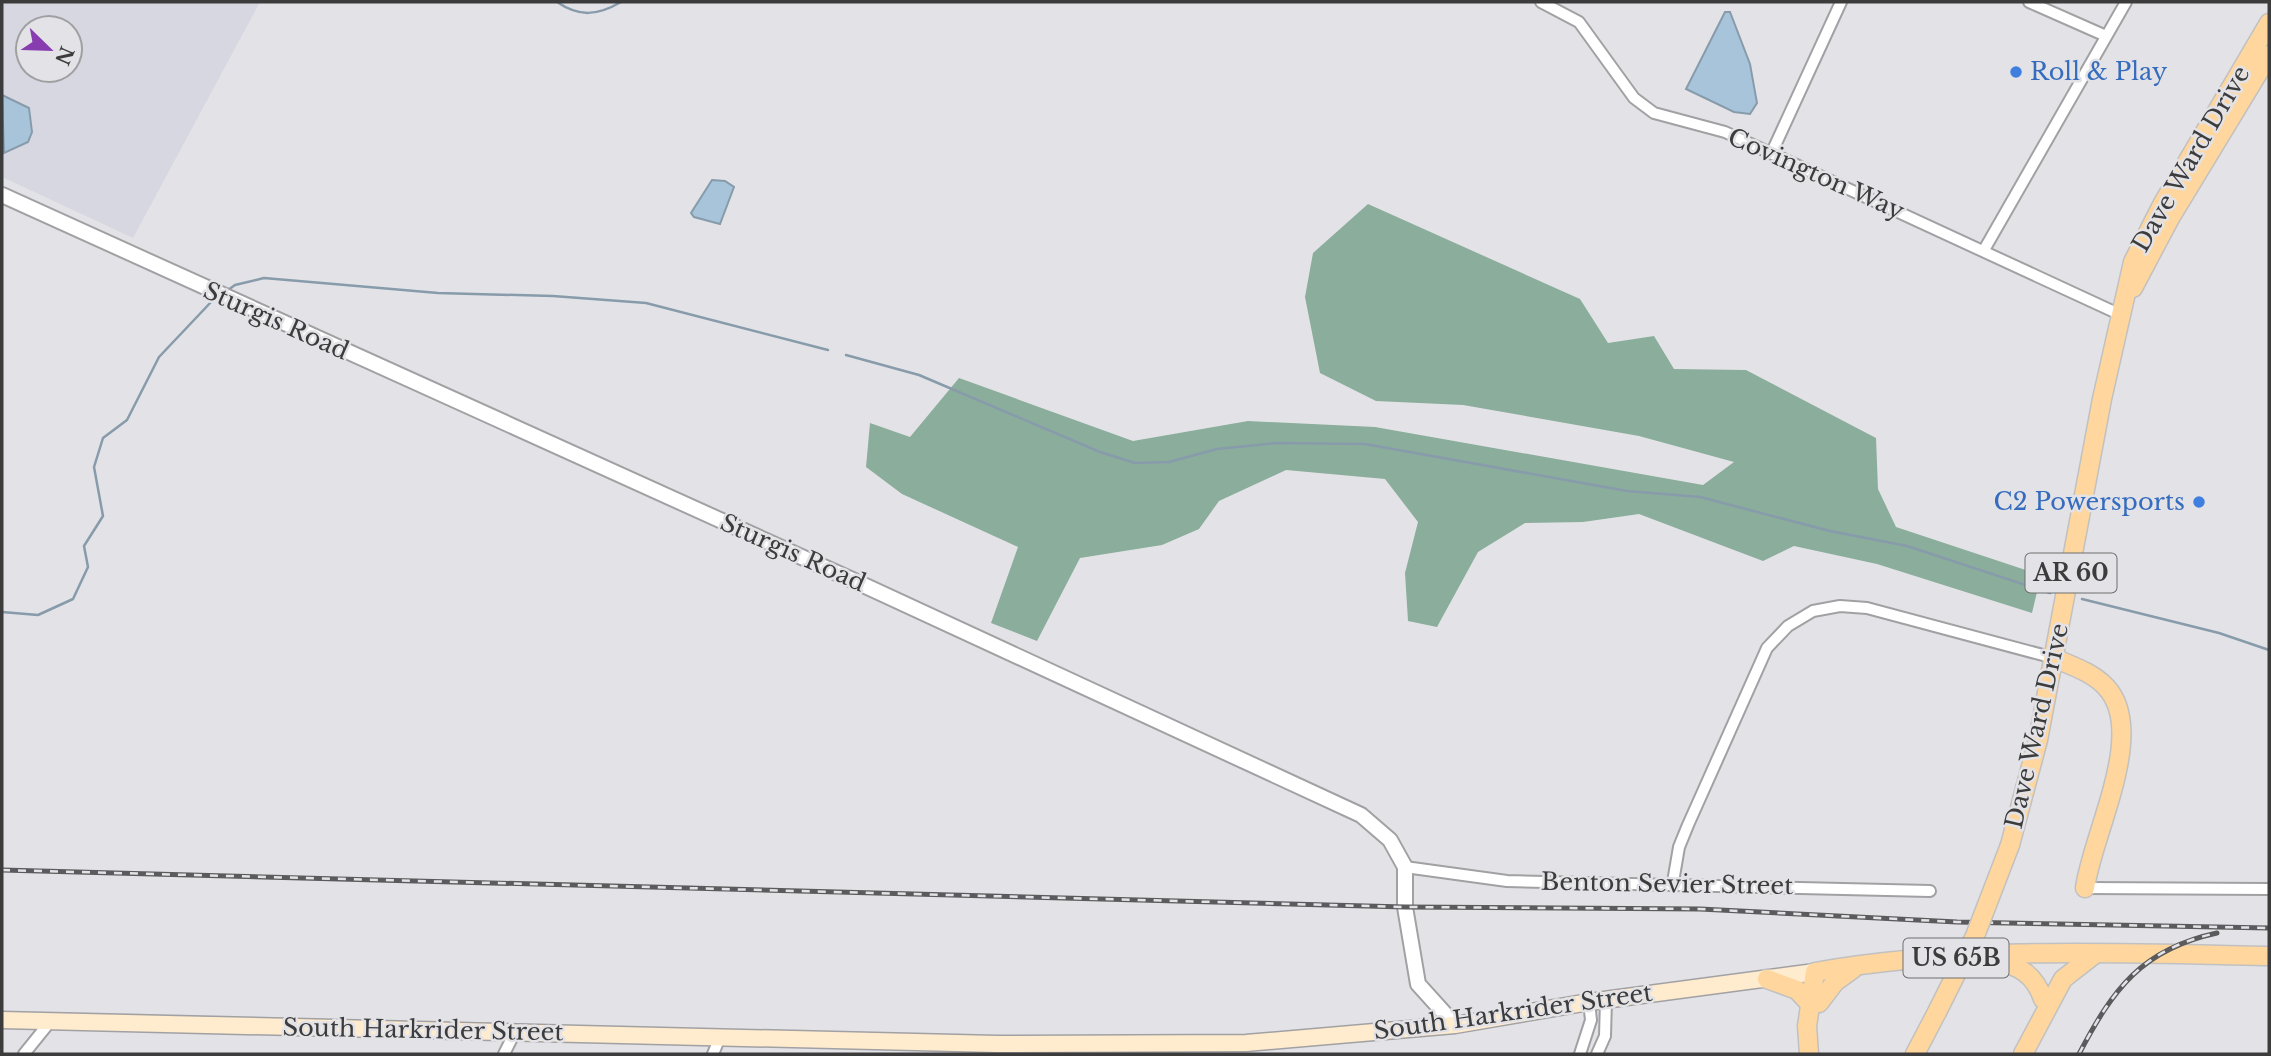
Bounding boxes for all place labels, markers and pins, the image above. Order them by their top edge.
place label: Roll & Play [2030,57,2168,86]
marker: Roll & Play [2008,64,2024,80]
place label: C2 Powersports [1994,487,2185,516]
marker: C2 Powersports [2191,494,2207,510]

